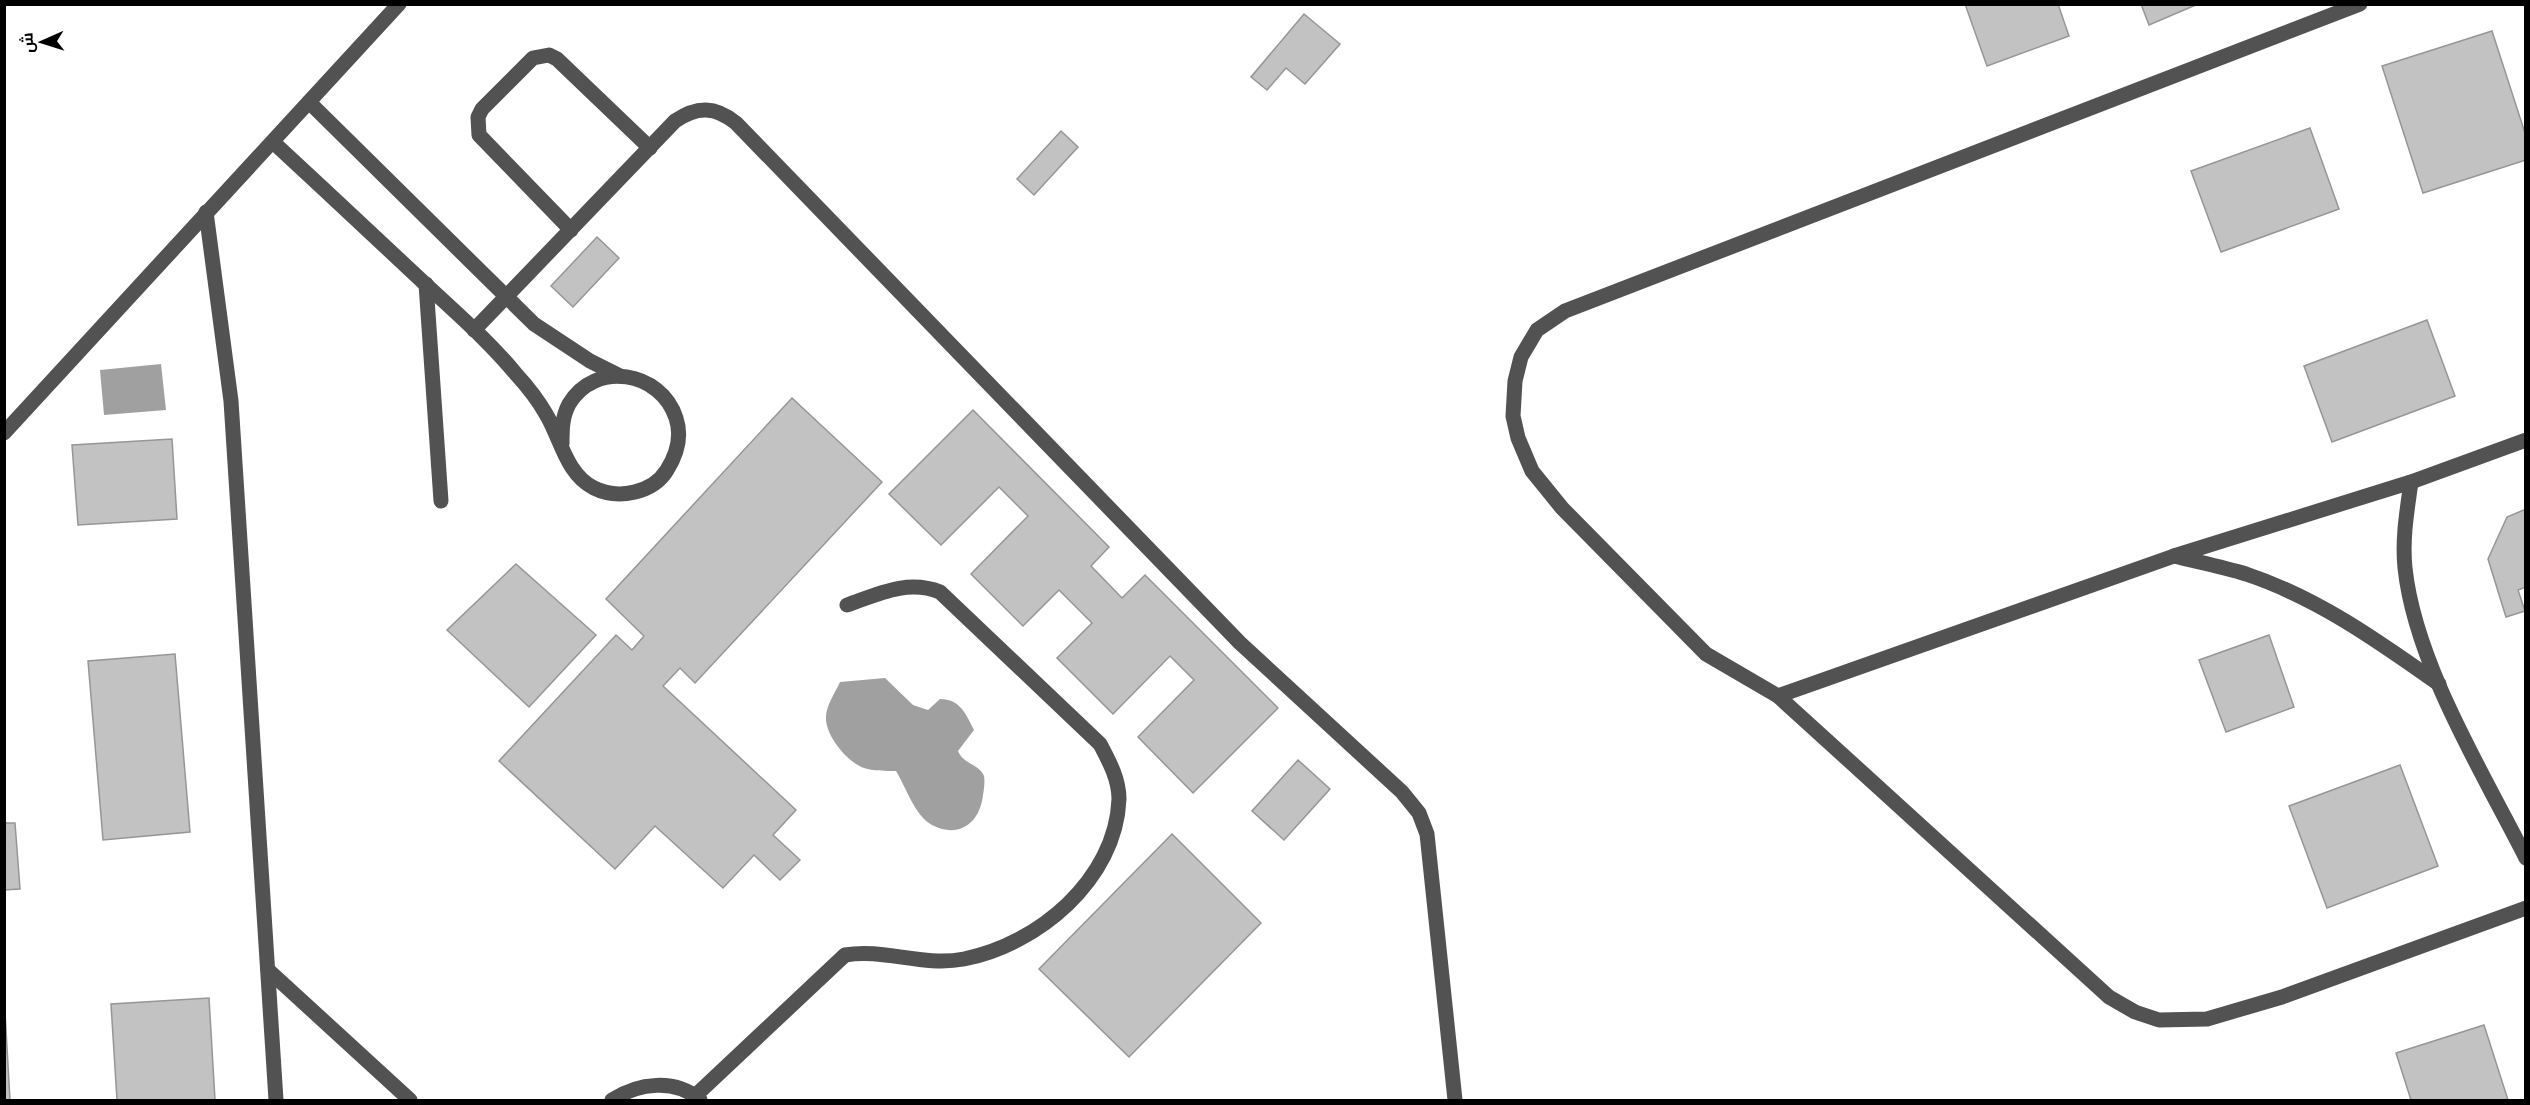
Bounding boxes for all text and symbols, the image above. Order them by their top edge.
north arrow [12,12,72,72]
text: ش [17,32,39,54]

